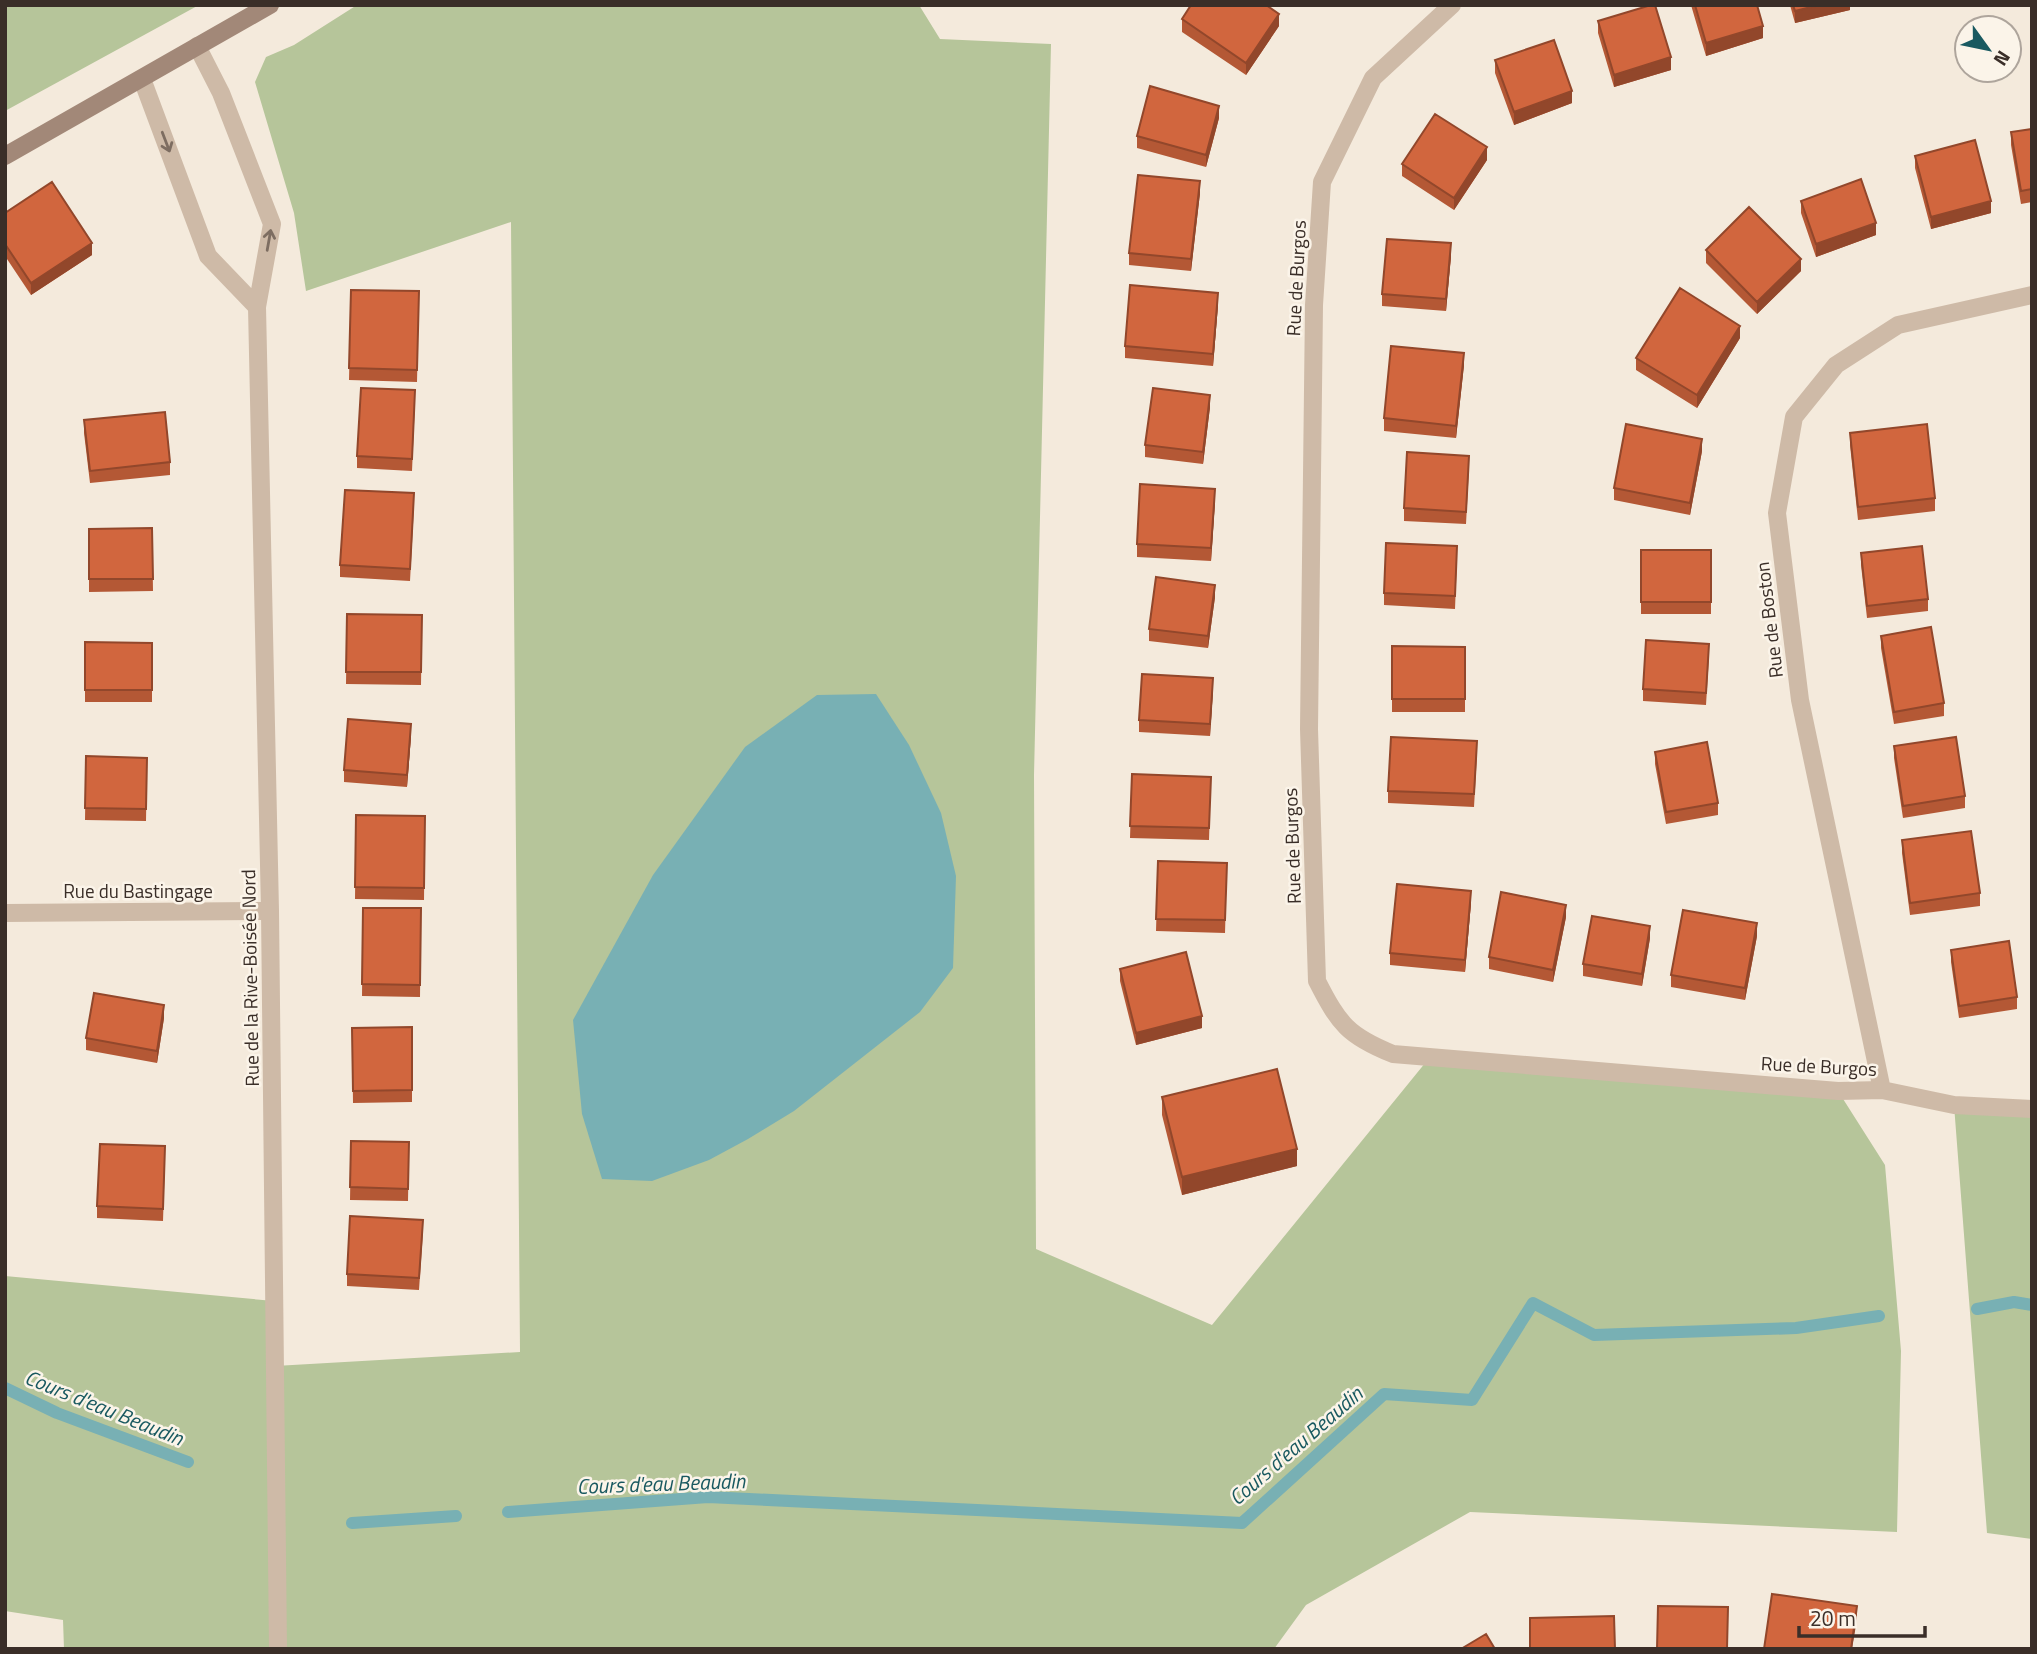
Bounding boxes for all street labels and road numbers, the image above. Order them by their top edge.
street label: Rue de Burgos [1278,219,1313,337]
street label: Rue de Boston [1747,560,1790,680]
street label: Rue de Burgos [1275,787,1308,905]
street label: Rue de la Rive-Boisée Nord [233,869,266,1087]
street label: Rue du Bastingage [63,876,213,905]
street label: Rue de Burgos [1760,1048,1878,1083]

